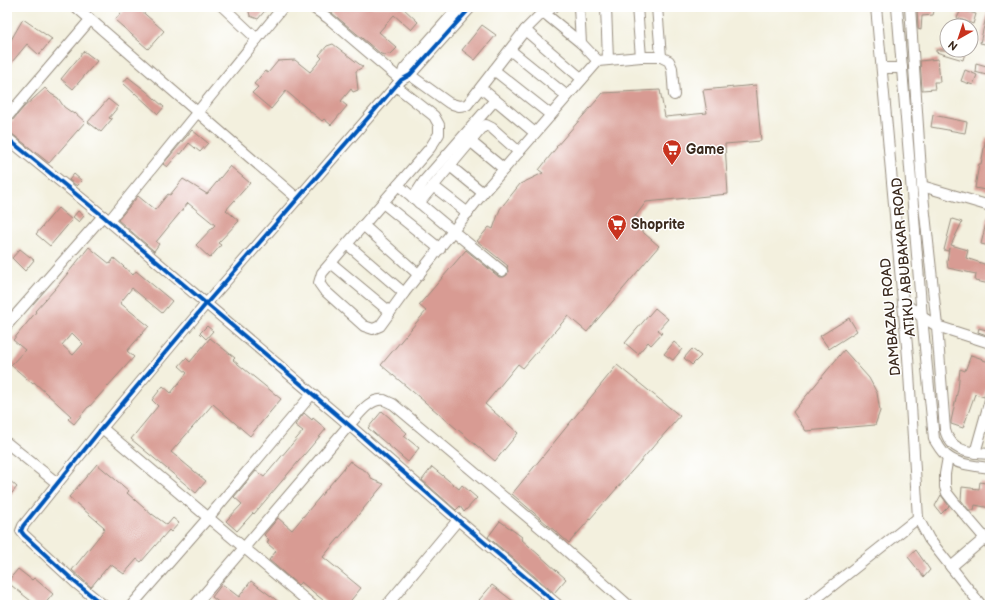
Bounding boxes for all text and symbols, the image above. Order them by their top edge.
north arrow [939,18,979,58]
text: N [946,38,960,53]
supermarket icon: Game [661,138,683,166]
place label: Game [686,141,724,158]
street label: ATIKU ABUBAKAR ROAD [888,177,919,337]
supermarket icon: Shoprite [606,213,628,241]
place label: Shoprite [631,216,685,233]
street label: DAMBAZAU ROAD [877,257,904,377]

